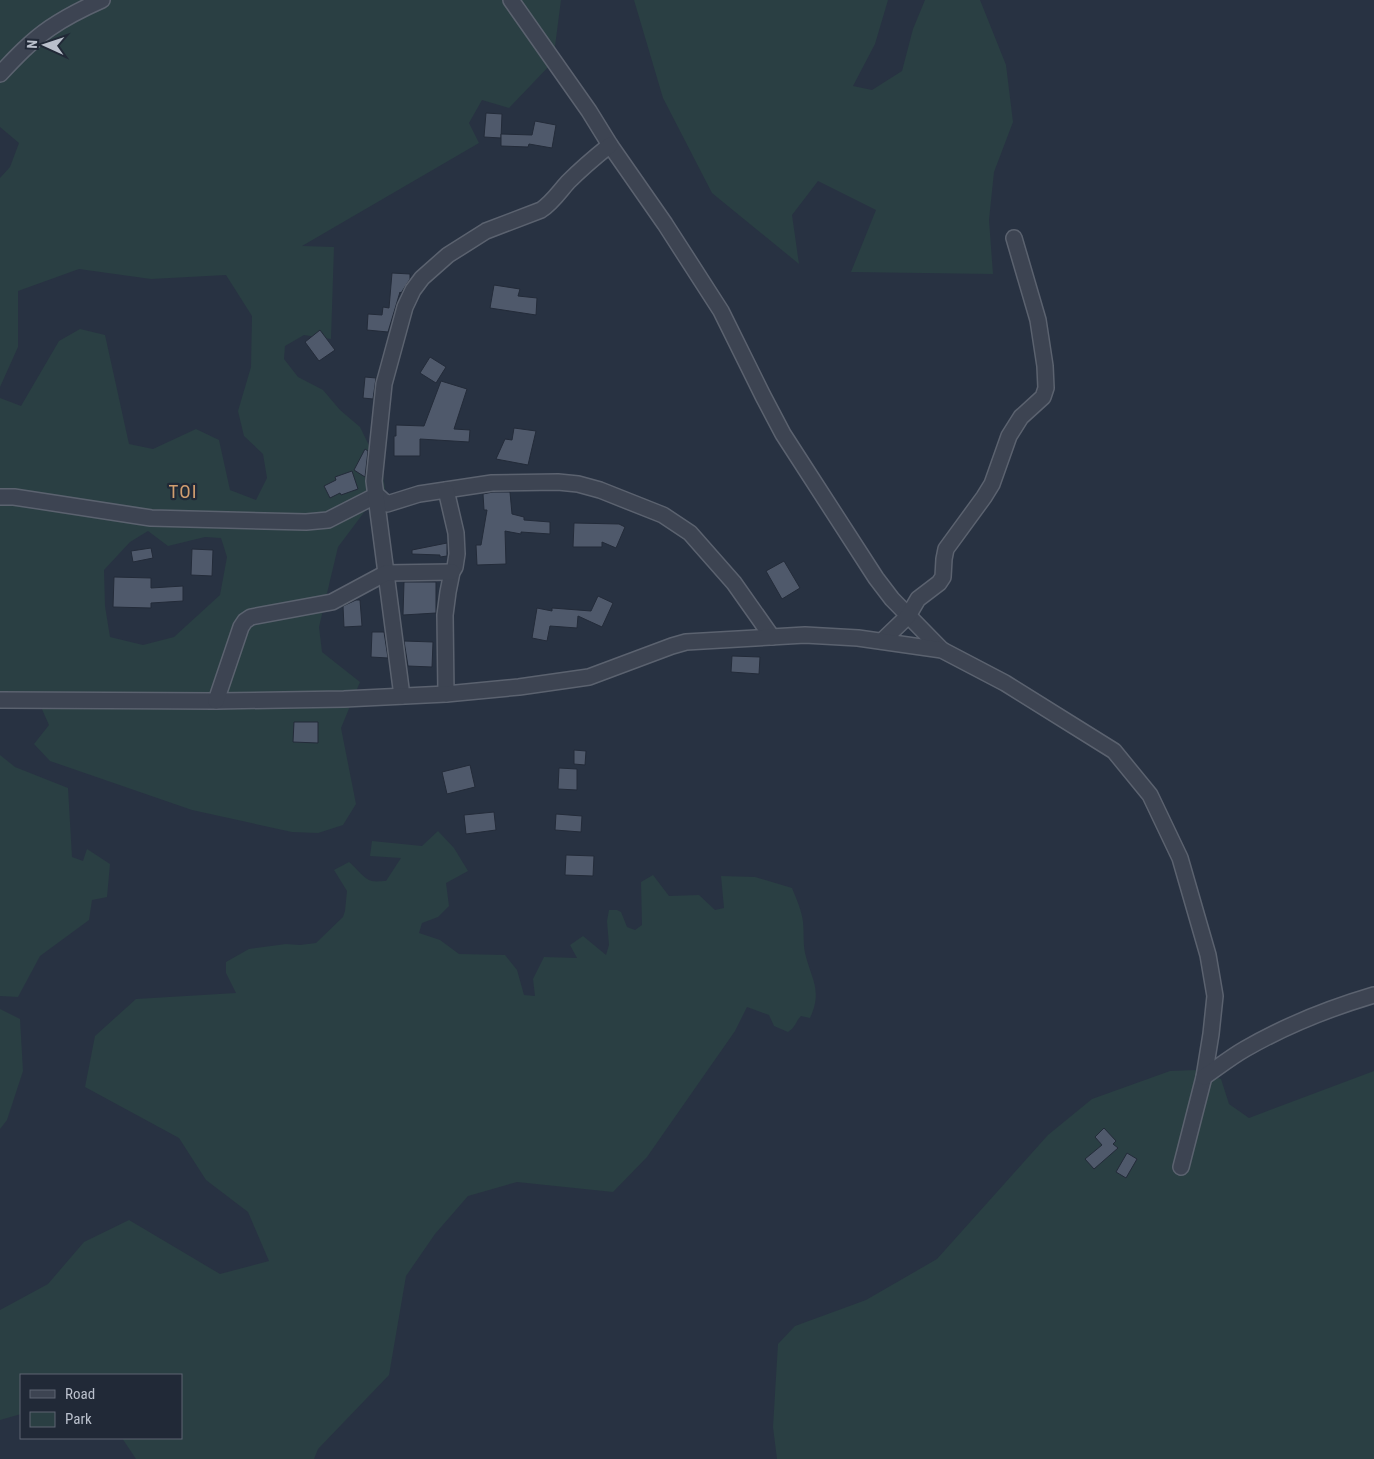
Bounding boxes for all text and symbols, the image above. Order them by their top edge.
north arrow [20,20,70,70]
text: N [24,40,40,49]
district label: TOI [169,480,197,503]
legend [20,1374,182,1439]
text: Road [65,1385,95,1403]
text: Park [65,1410,92,1428]

